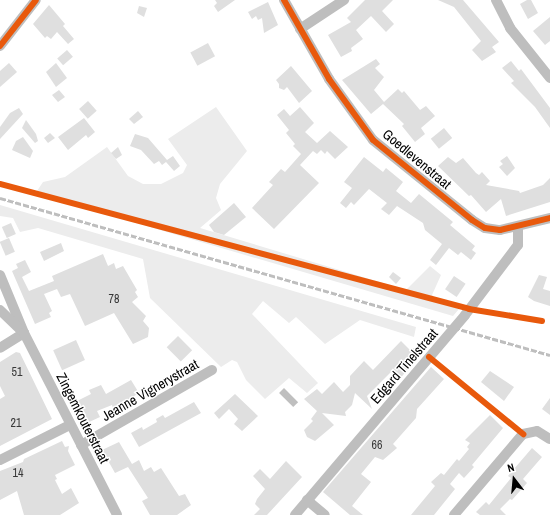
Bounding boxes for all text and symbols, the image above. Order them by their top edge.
street label: Goedlevenstraat [379,125,455,193]
house number: 78 [109,293,119,307]
street label: Edgard Tinelstraat [367,325,441,407]
street label: Jeanne Vignerystraat [99,355,201,425]
house number: 51 [12,366,22,380]
street label: Zingemkouterstraat [53,370,113,466]
house number: 21 [11,417,21,431]
house number: 66 [372,439,382,453]
north arrow [494,459,534,499]
text: N [506,460,516,475]
house number: 14 [13,467,23,481]

